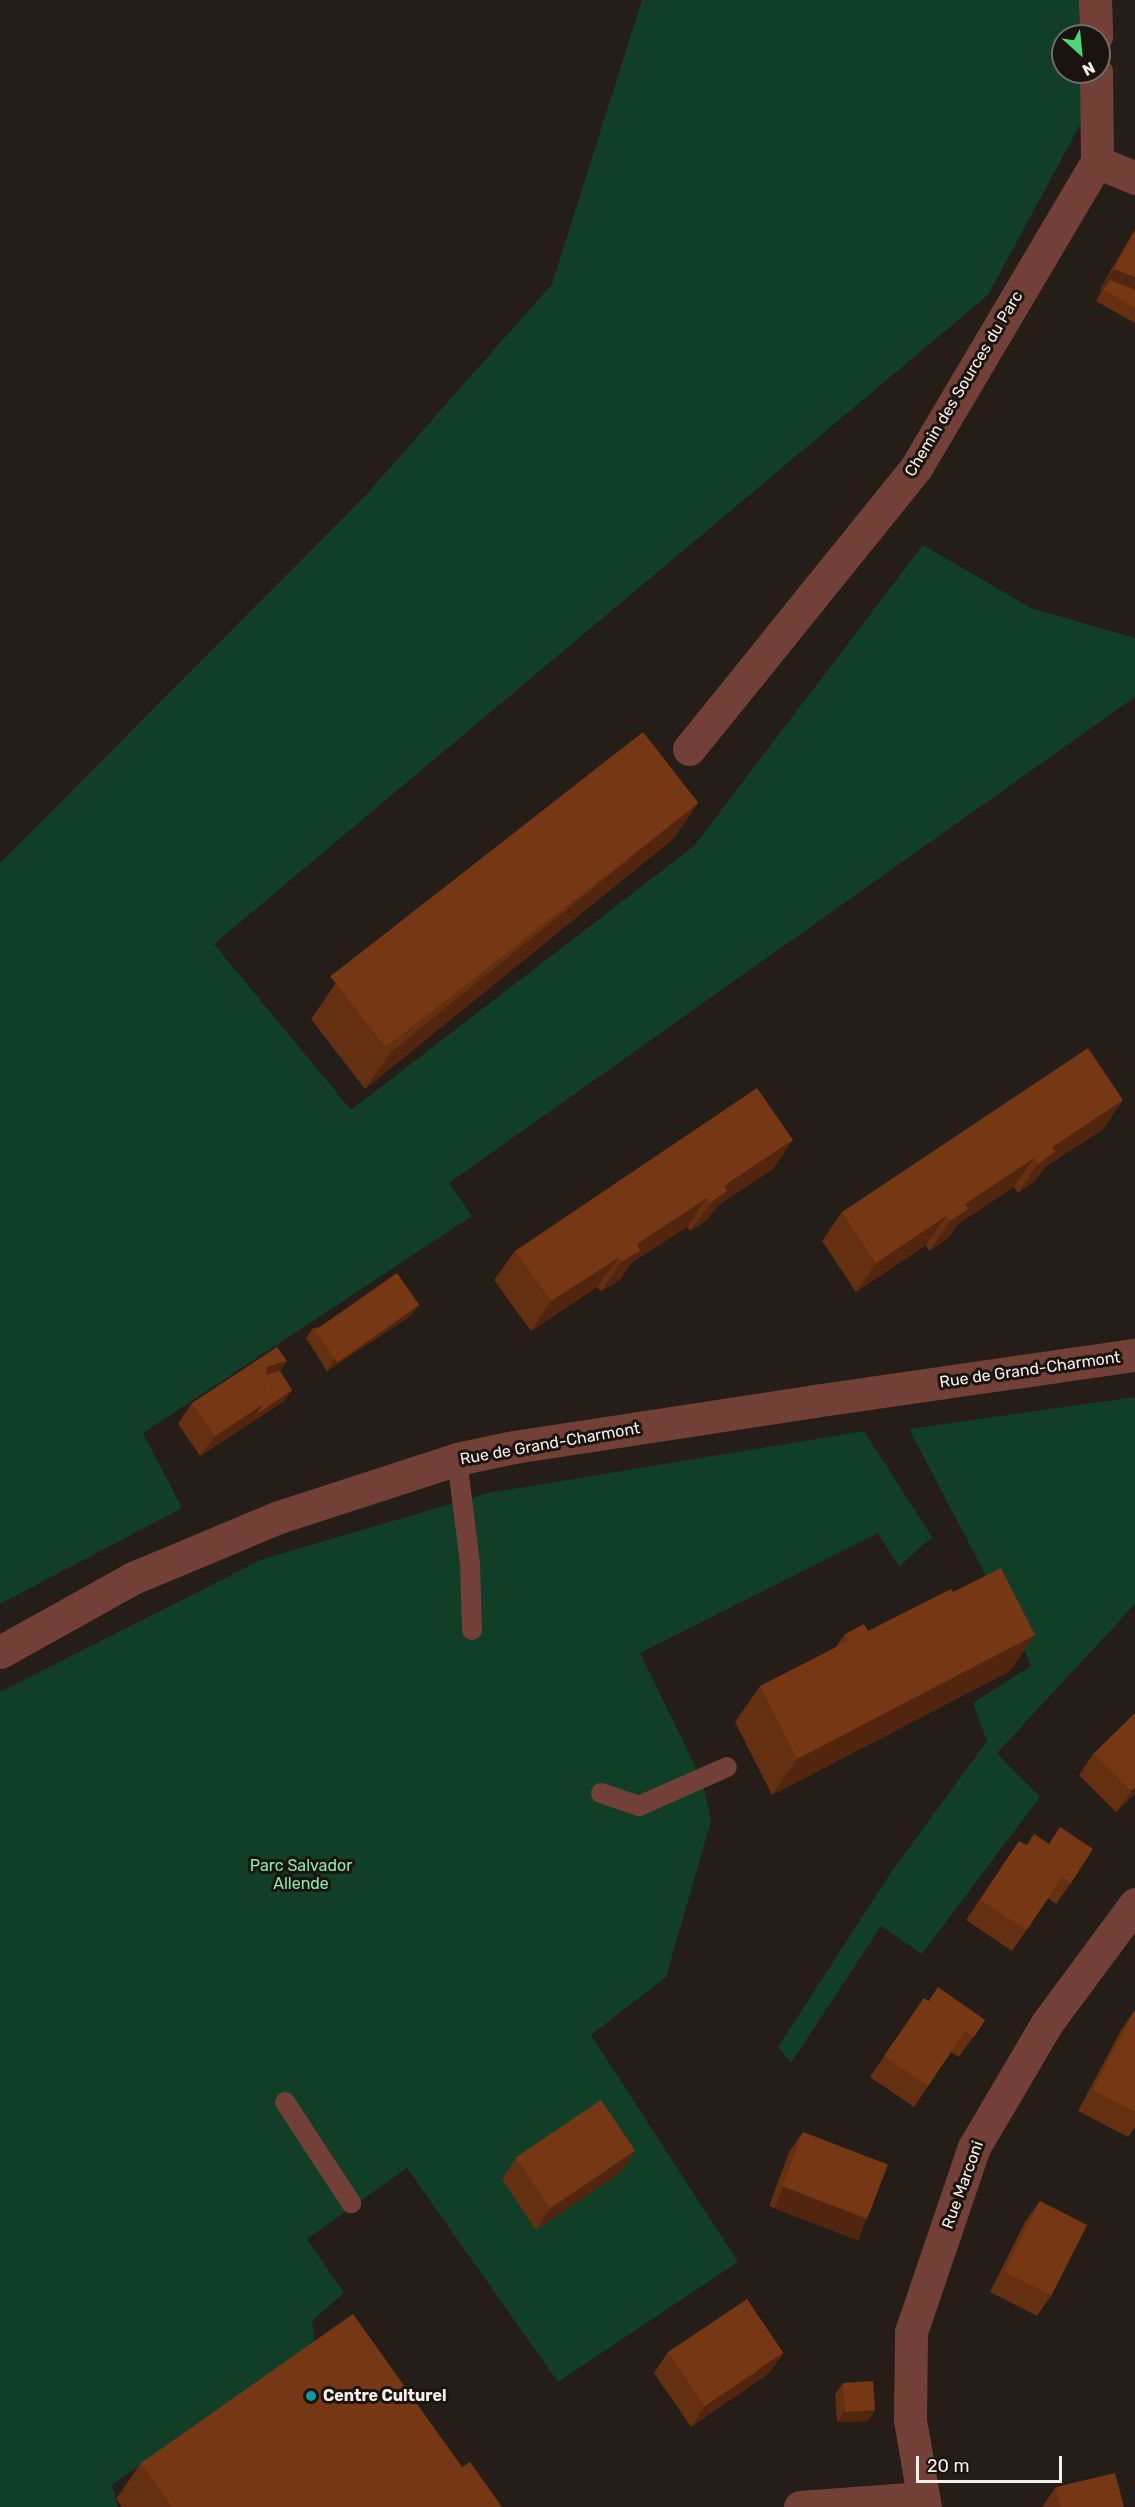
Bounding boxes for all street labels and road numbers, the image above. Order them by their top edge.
street label: Chemin des Sources du Parc [901,288,1027,480]
street label: Rue de Grand-Charmont [938,1348,1122,1392]
street label: Rue de Grand-Charmont [458,1419,642,1469]
street label: Rue Marconi [938,2138,988,2232]

